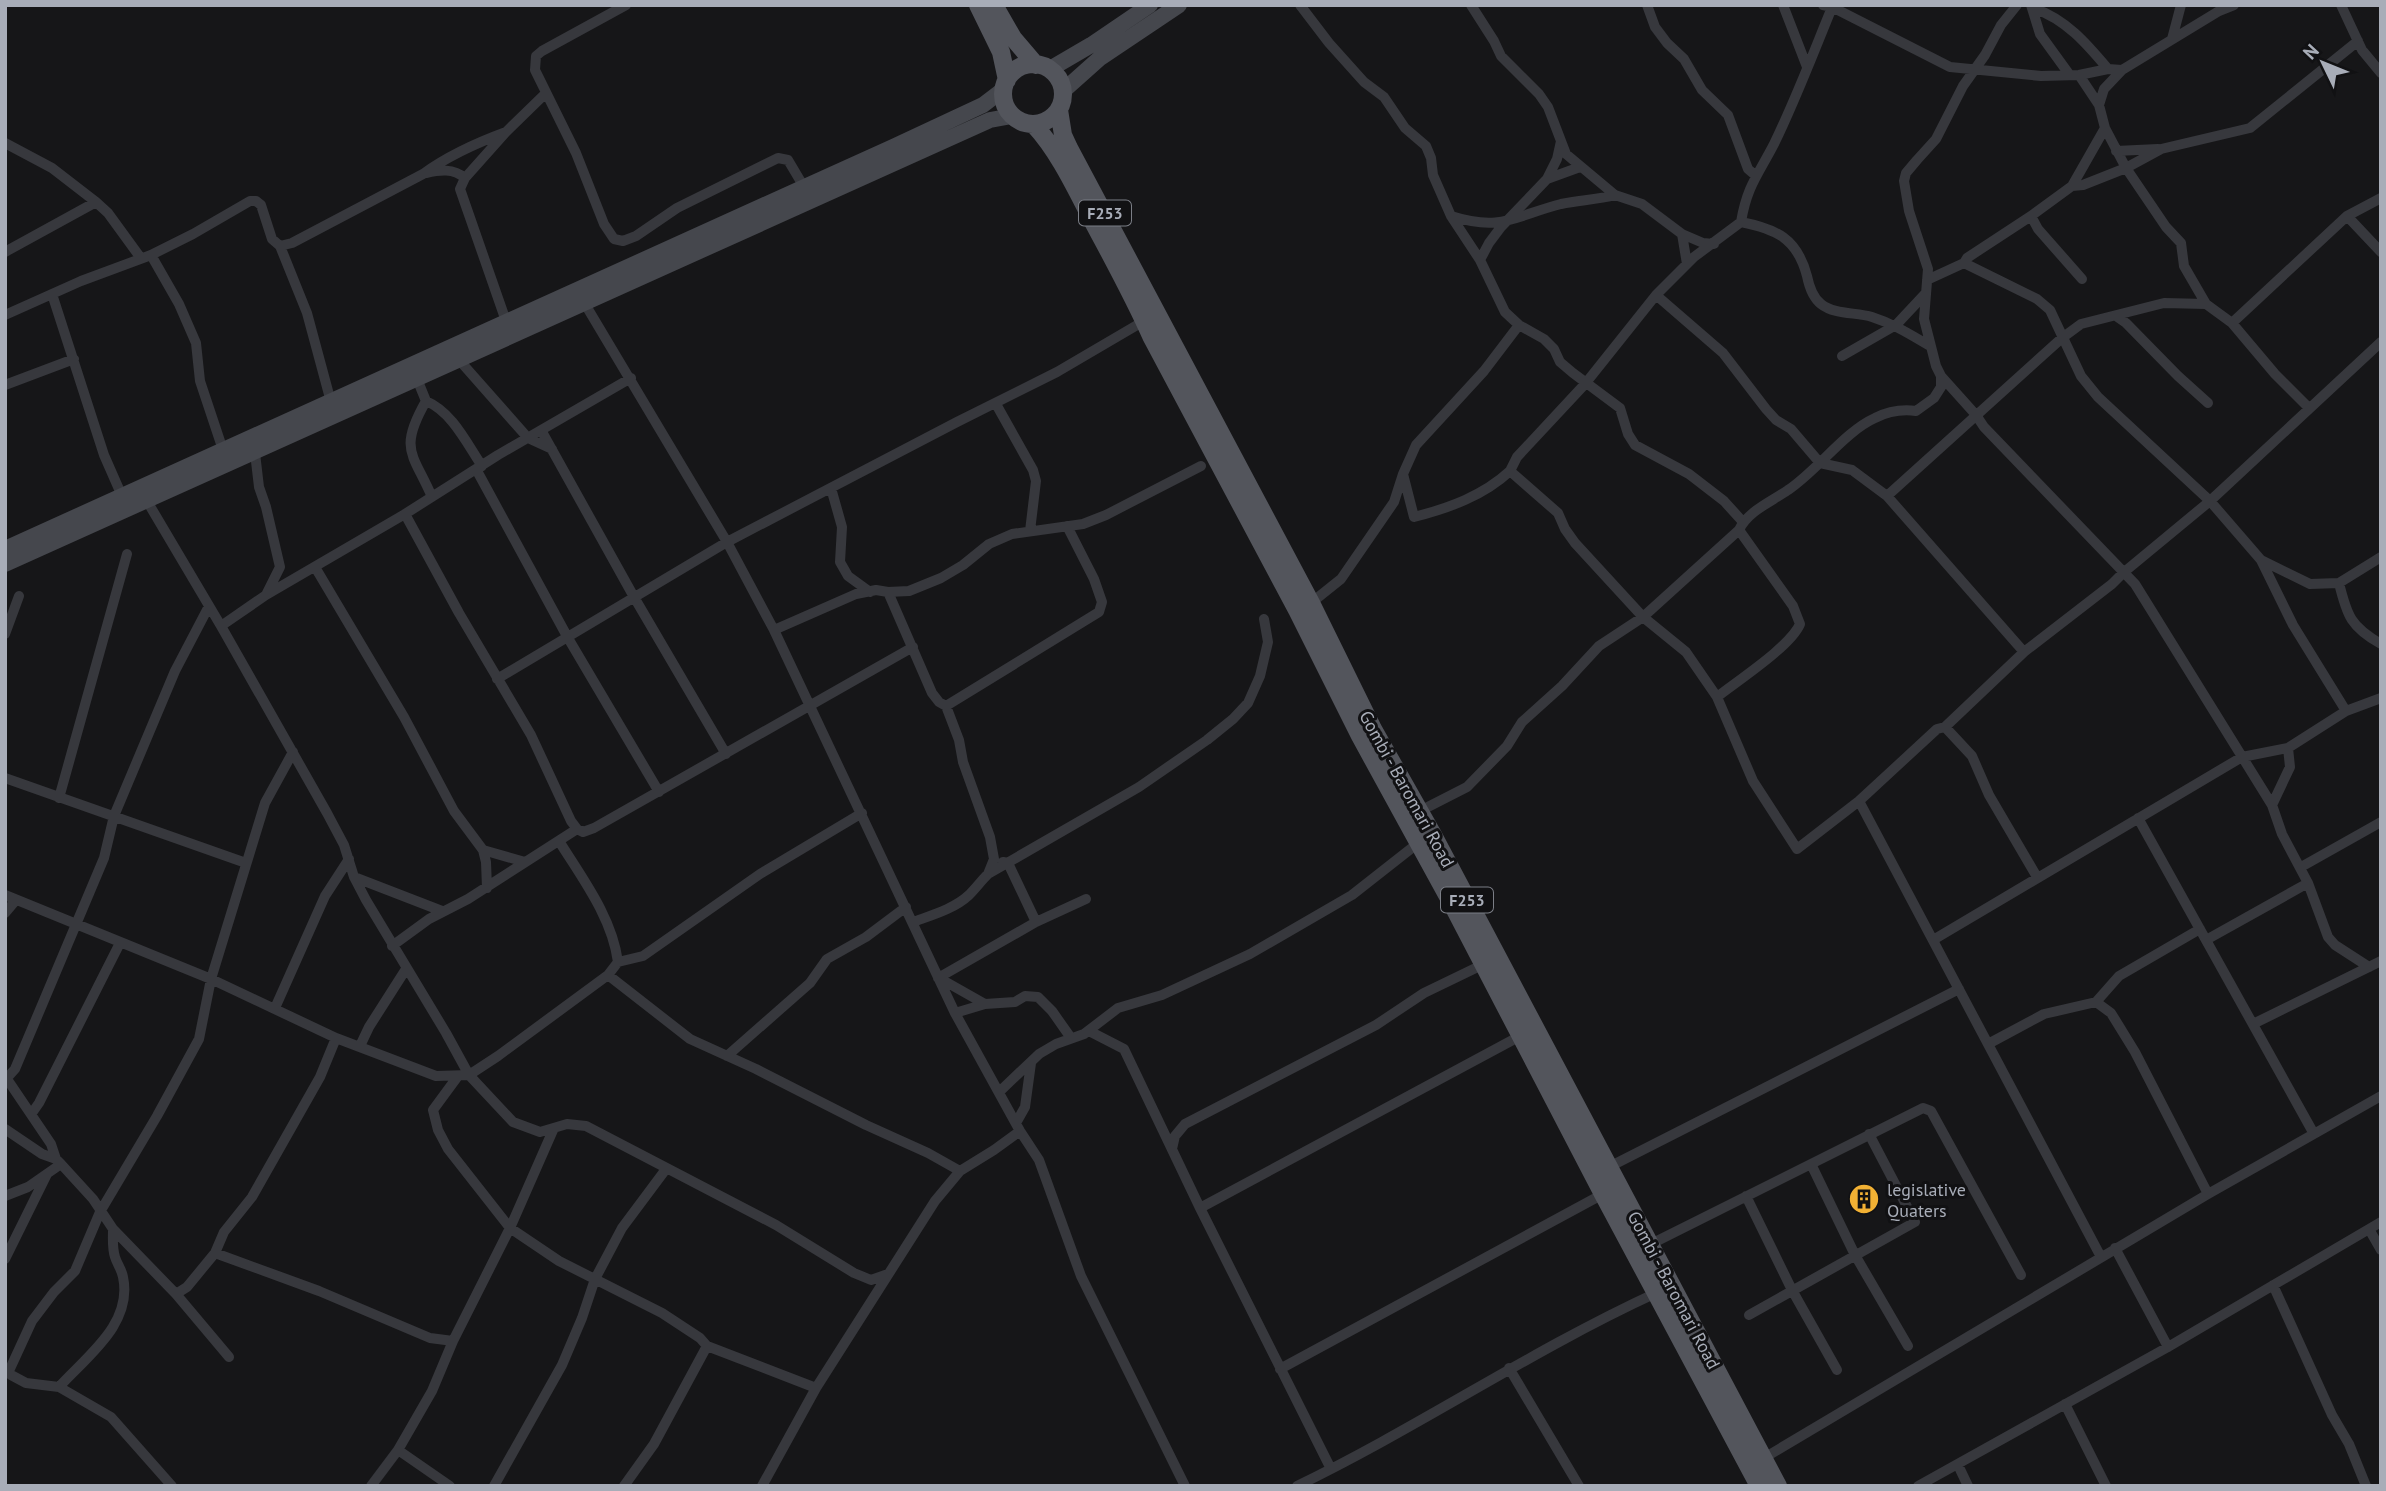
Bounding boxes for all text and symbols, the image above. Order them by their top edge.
north arrow [2288,28,2358,98]
text: N [2298,39,2324,64]
road number: F253 [1079,200,1131,226]
street label: Gombi - Baromari Road [1354,707,1460,871]
road number: F253 [1441,888,1493,912]
place label: legislative Quaters [1887,1178,1966,1222]
building icon: legislative Quaters [1847,1182,1881,1216]
street label: Gombi - Baromari Road [1623,1207,1725,1373]

